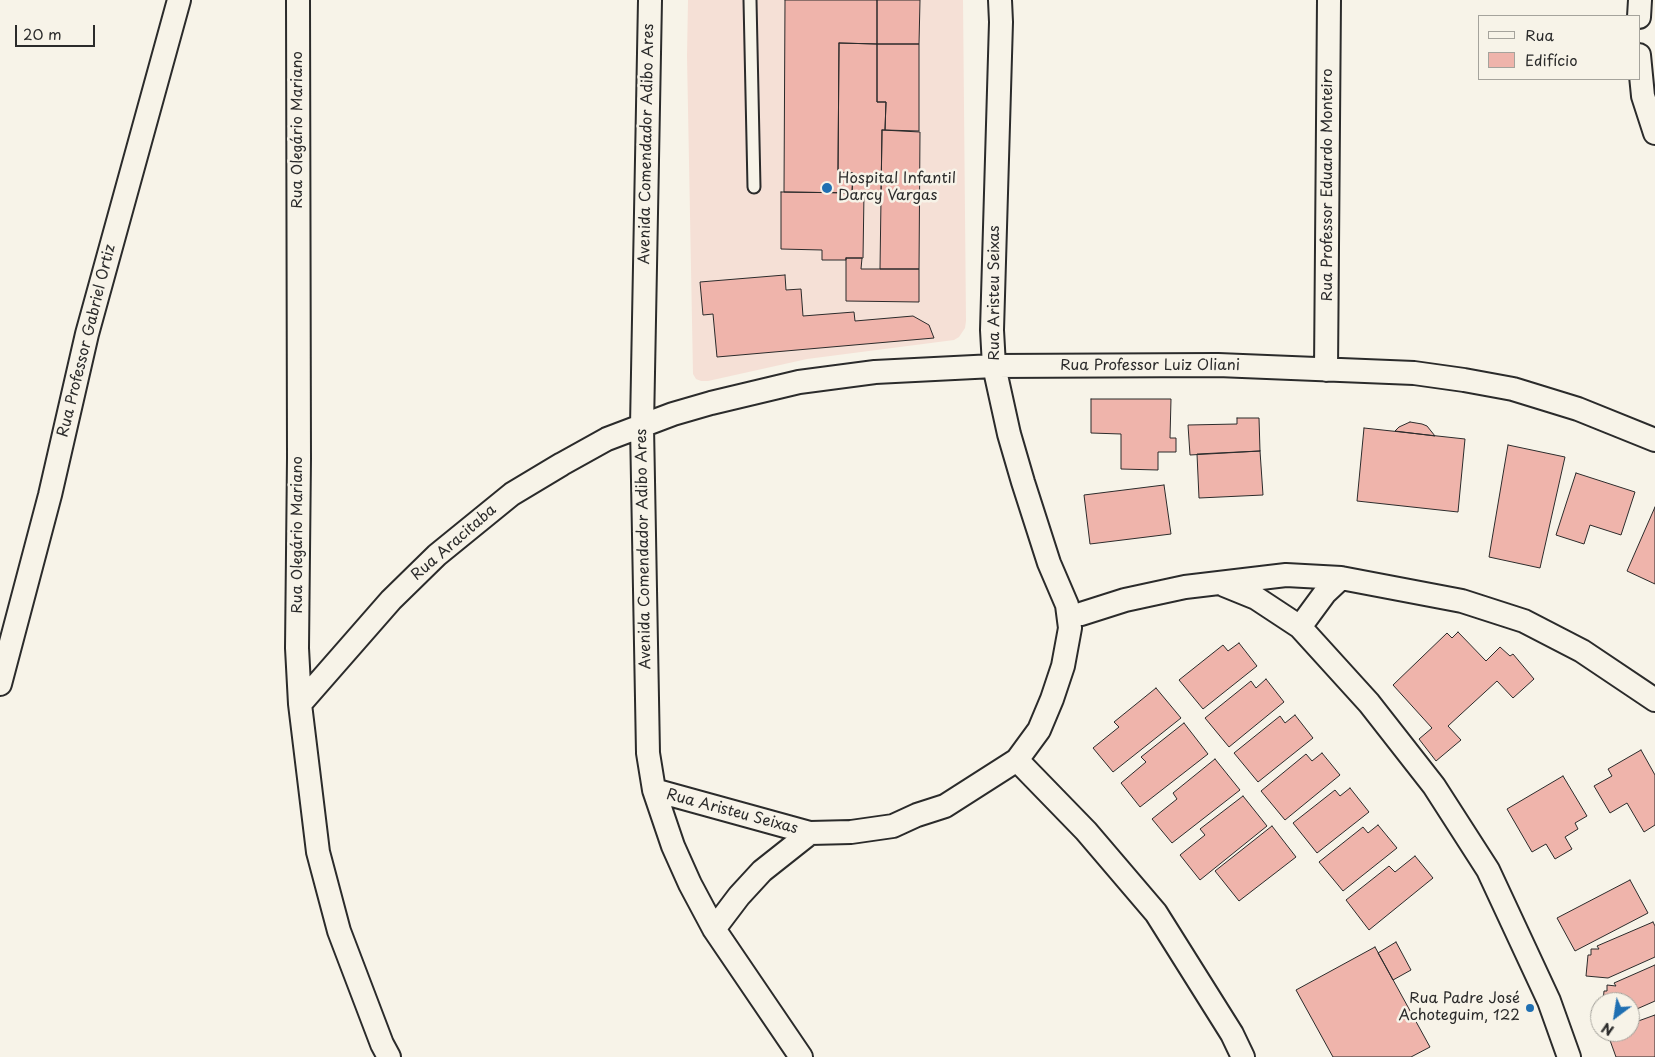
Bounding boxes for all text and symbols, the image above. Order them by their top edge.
scale bar [18,15,98,47]
legend [1478,15,1640,80]
text: 20 m [23,22,62,45]
text: Rua [1525,23,1554,46]
street label: Avenida Comendador Adibo Ares [636,24,658,264]
text: Edifício [1525,48,1578,71]
street label: Rua Olegário Mariano [289,51,307,209]
street label: Rua Professor Eduardo Monteiro [1319,69,1337,301]
place label: Hospital Infantil Darcy Vargas [838,170,956,205]
marker: Hospital Infantil Darcy Vargas [820,181,834,195]
street label: Rua Aristeu Seixas [986,225,1004,361]
street label: Rua Professor Gabriel Ortiz [54,243,120,439]
street label: Rua Professor Luiz Oliani [1060,357,1240,375]
street label: Avenida Comendador Adibo Ares [633,429,655,669]
street label: Rua Olegário Mariano [289,456,307,614]
street label: Rua Aracitaba [408,501,500,585]
street label: Rua Aristeu Seixas [664,786,800,838]
place label: Rua Padre José Achoteguim, 122 [1398,990,1520,1025]
north arrow [1590,992,1640,1042]
marker: Rua Padre José Achoteguim, 122 [1524,1002,1536,1014]
text: N [1597,1018,1618,1041]

